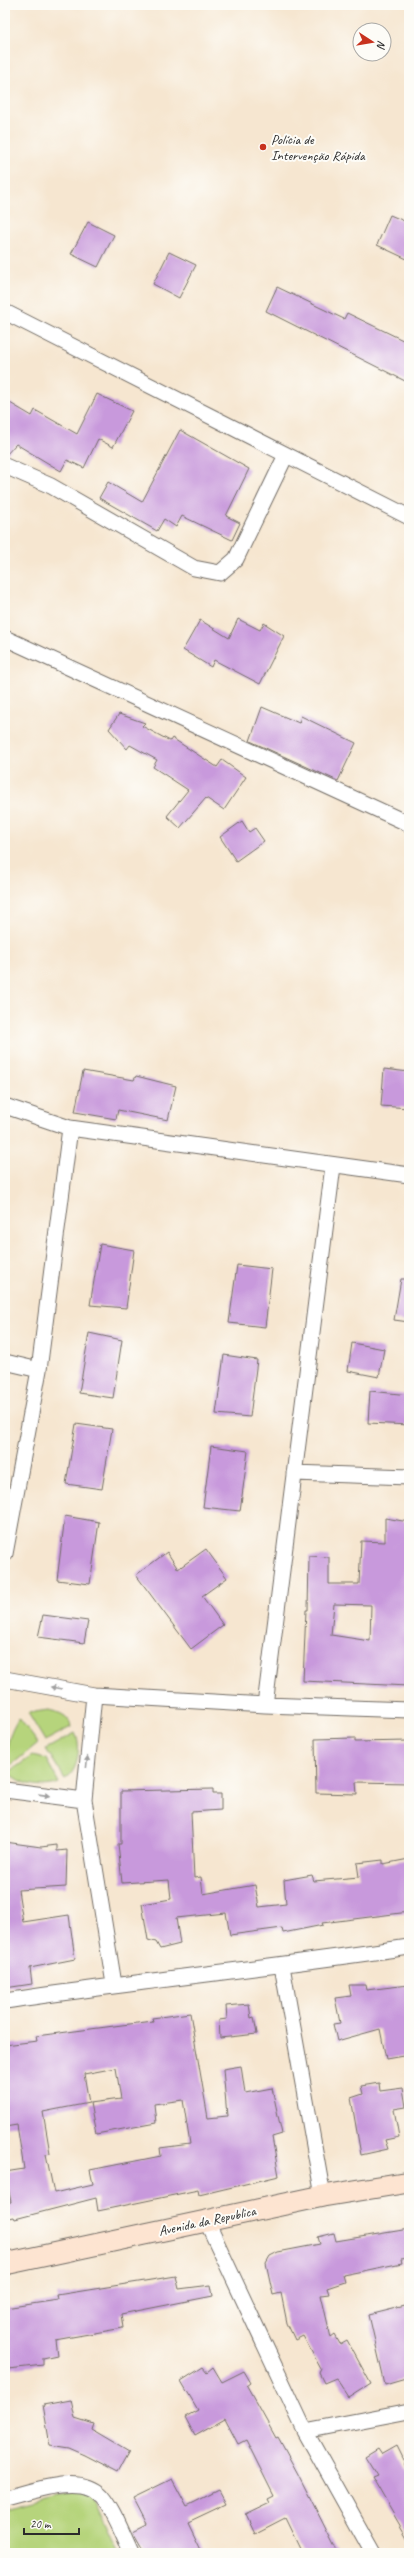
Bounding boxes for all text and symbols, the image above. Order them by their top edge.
north arrow [352,22,392,62]
text: N [374,39,389,51]
place label: Polícia de Intervenção Rápida [271,131,366,164]
marker: Polícia de Intervenção Rápida [258,142,268,152]
one-way arrow [49,1685,62,1691]
one-way arrow [84,1756,91,1768]
one-way arrow [38,1792,50,1798]
street label: Avenida da Republica [157,2202,258,2240]
scale bar [24,2510,79,2536]
text: 20 m [30,2516,52,2532]

